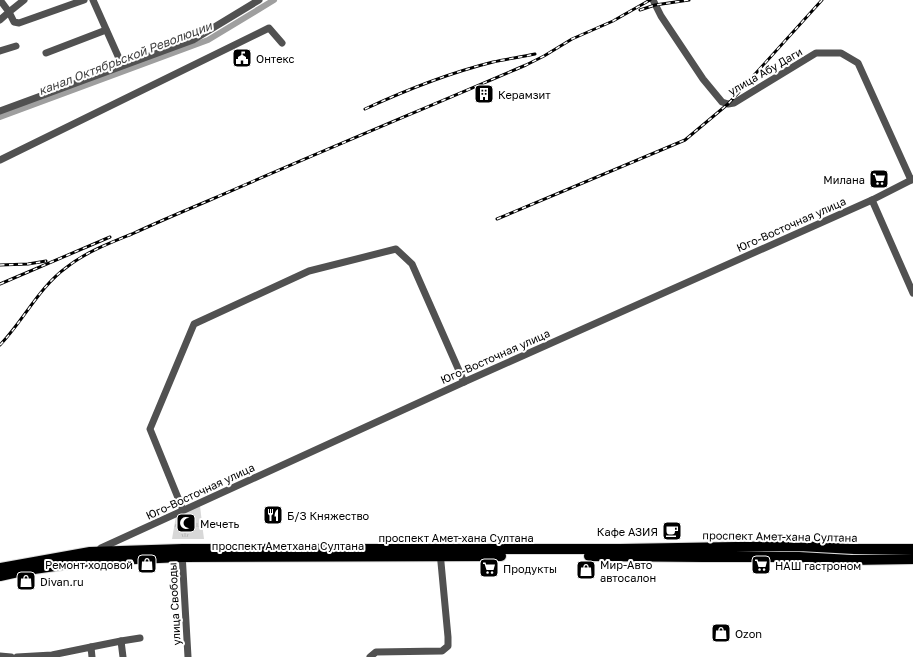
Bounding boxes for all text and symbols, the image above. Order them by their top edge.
water label: канал Октябрьской Революции [36,18,215,98]
street label: улица Абу Даги [726,44,804,98]
public building icon: Онтекс [231,47,253,69]
place label: Онтекс [256,52,295,65]
building icon: Керамзит [473,83,495,105]
place label: Керамзит [498,88,551,101]
supermarket icon: Милана [868,168,890,190]
place label: Милана [823,173,865,186]
street label: Юго-Восточная улица [734,194,848,254]
street label: Юго-Восточная улица [438,326,552,386]
street label: Юго-Восточная улица [144,460,256,522]
restaurant icon: Б/З Княжество [262,504,284,526]
place label: Б/З Княжество [287,509,370,522]
mosque icon: Мечеть [175,512,197,534]
place label: Мечеть [200,517,240,530]
cafe icon: Кафе АЗИЯ [661,520,683,542]
place label: Кафе АЗИЯ [597,525,658,538]
street label: проспект Амет-хана Султана [702,528,858,544]
street label: проспект Амет-хана Султана [378,531,534,544]
street label: проспект Аметхана Султана [212,539,364,552]
shop icon: Ремонт ходовой [136,553,158,575]
supermarket icon: НАШ гастроном [750,554,772,576]
supermarket icon: Продукты [478,557,500,579]
place label: Ремонт ходовой [45,558,133,571]
place label: Мир-Авто автосалон [600,558,656,584]
shop icon: Мир-Авто автосалон [575,559,597,581]
place label: НАШ гастроном [775,559,861,572]
street label: улица Свободы [165,562,183,646]
place label: Продукты [503,562,557,575]
shop icon: Divan.ru [15,570,37,592]
place label: Divan.ru [40,575,84,588]
shop icon: Ozon [710,622,732,644]
place label: Ozon [735,627,762,640]

